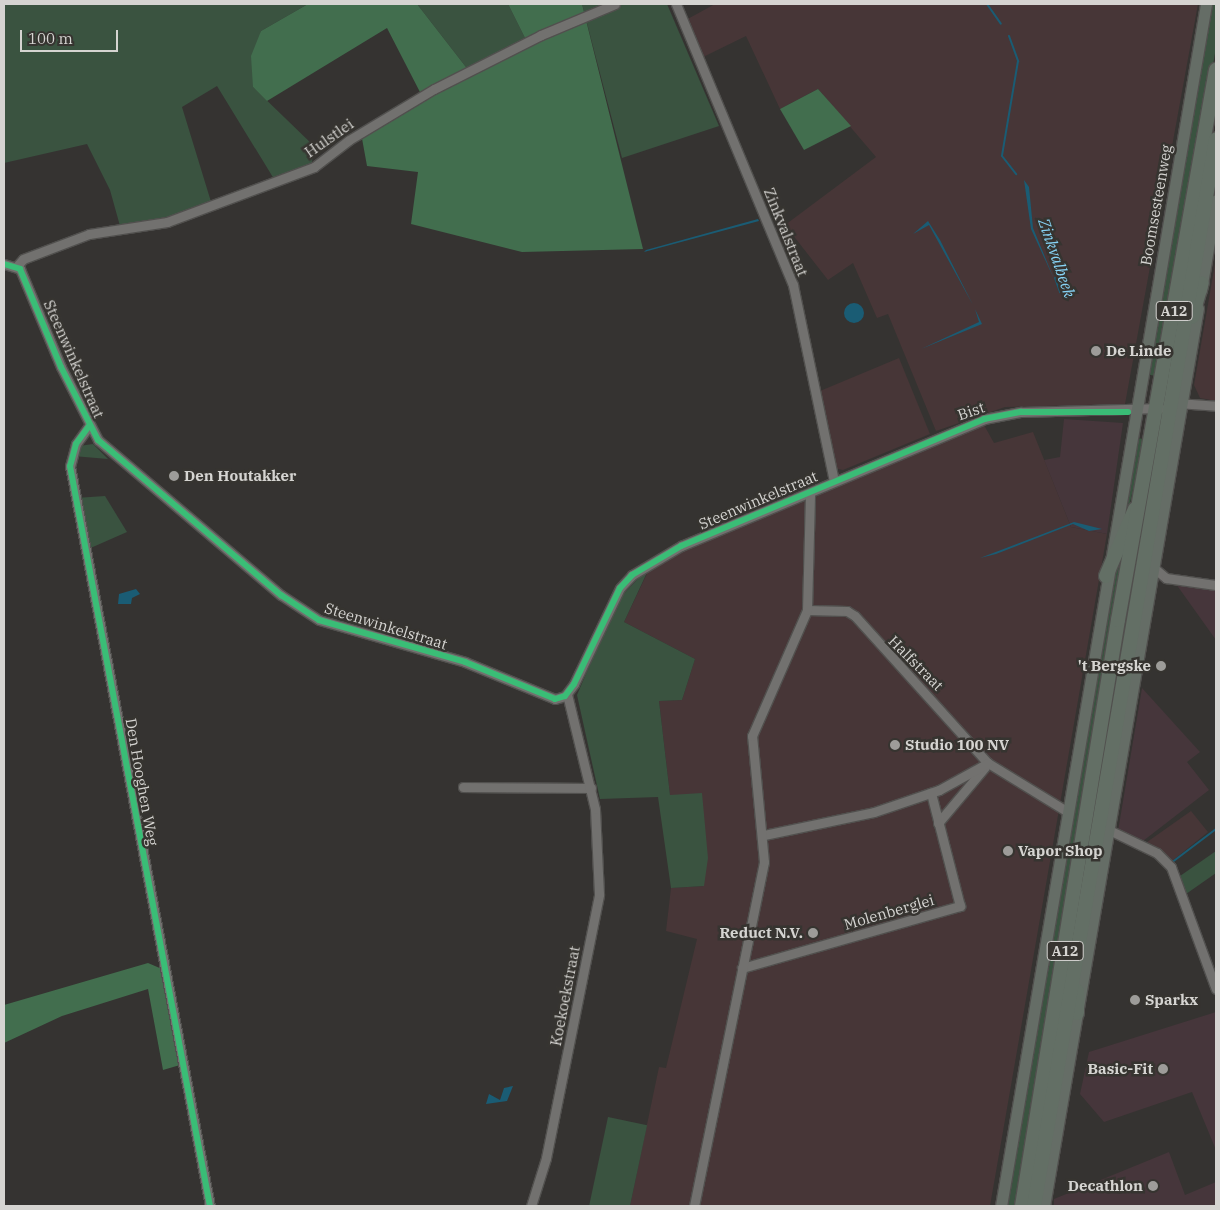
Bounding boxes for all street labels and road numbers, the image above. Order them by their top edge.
street label: Hulstlei [301,115,357,161]
street label: Boomsesteenweg [1136,143,1176,267]
street label: Zinkvalstraat [760,185,812,279]
street label: Steenwinkelstraat [40,297,108,421]
road number: A12 [1155,300,1193,322]
street label: Bist [955,398,987,424]
street label: Steenwinkelstraat [696,467,820,533]
street label: Steenwinkelstraat [322,599,450,653]
street label: Halfstraat [885,632,947,694]
street label: Den Hooghen Weg [122,717,162,847]
street label: Molenberglei [842,891,936,933]
road number: A12 [1046,939,1084,962]
street label: Koekoekstraat [546,944,584,1048]

